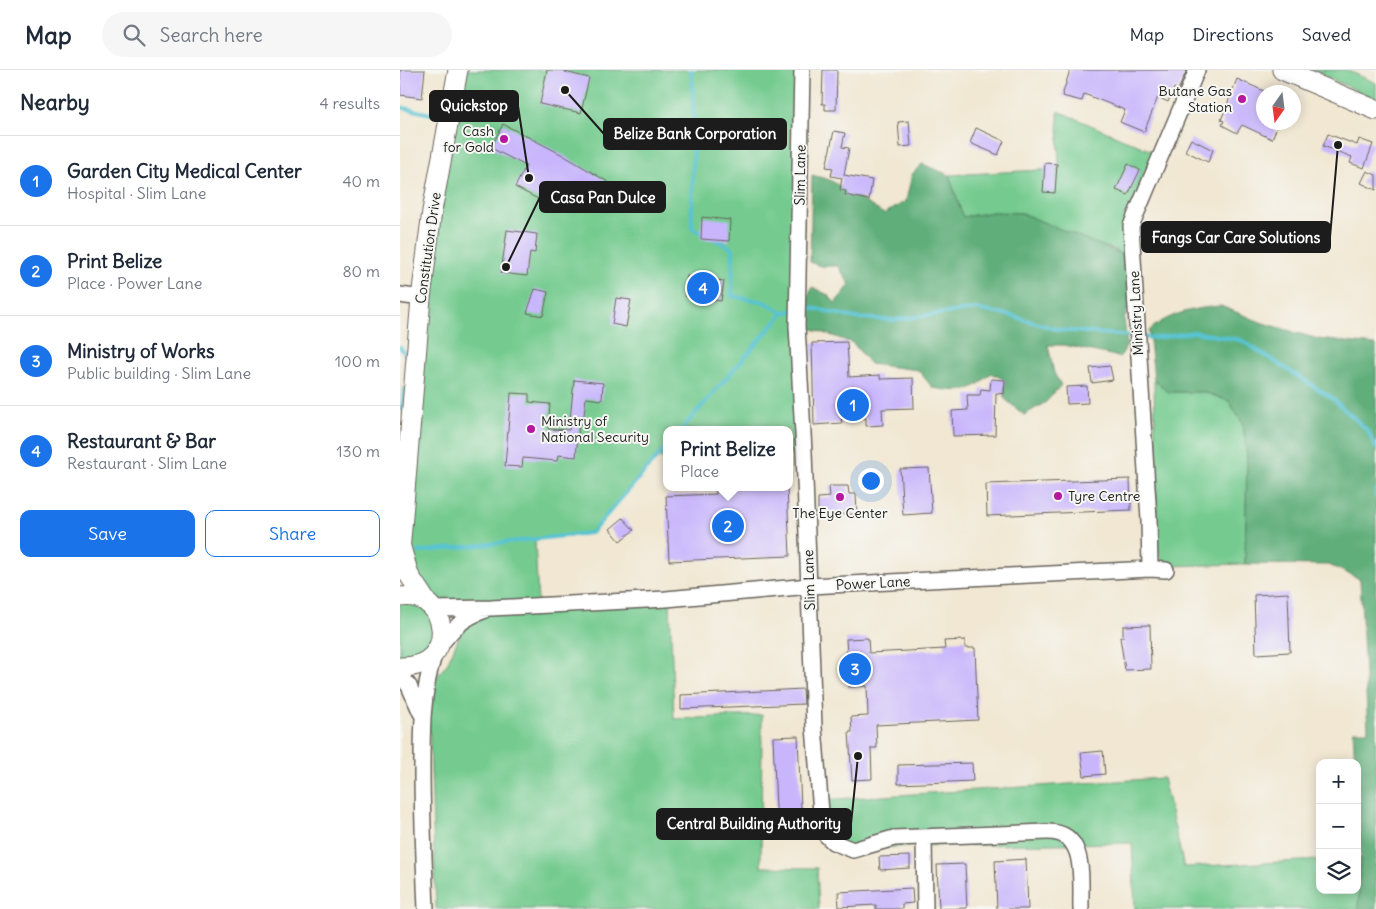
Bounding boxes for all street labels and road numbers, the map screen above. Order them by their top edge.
street label: Slim Lane [790,144,810,206]
street label: Constitution Drive [411,191,445,305]
street label: Ministry Lane [1125,270,1147,356]
street label: Slim Lane [799,549,819,611]
street label: Power Lane [835,572,911,594]

